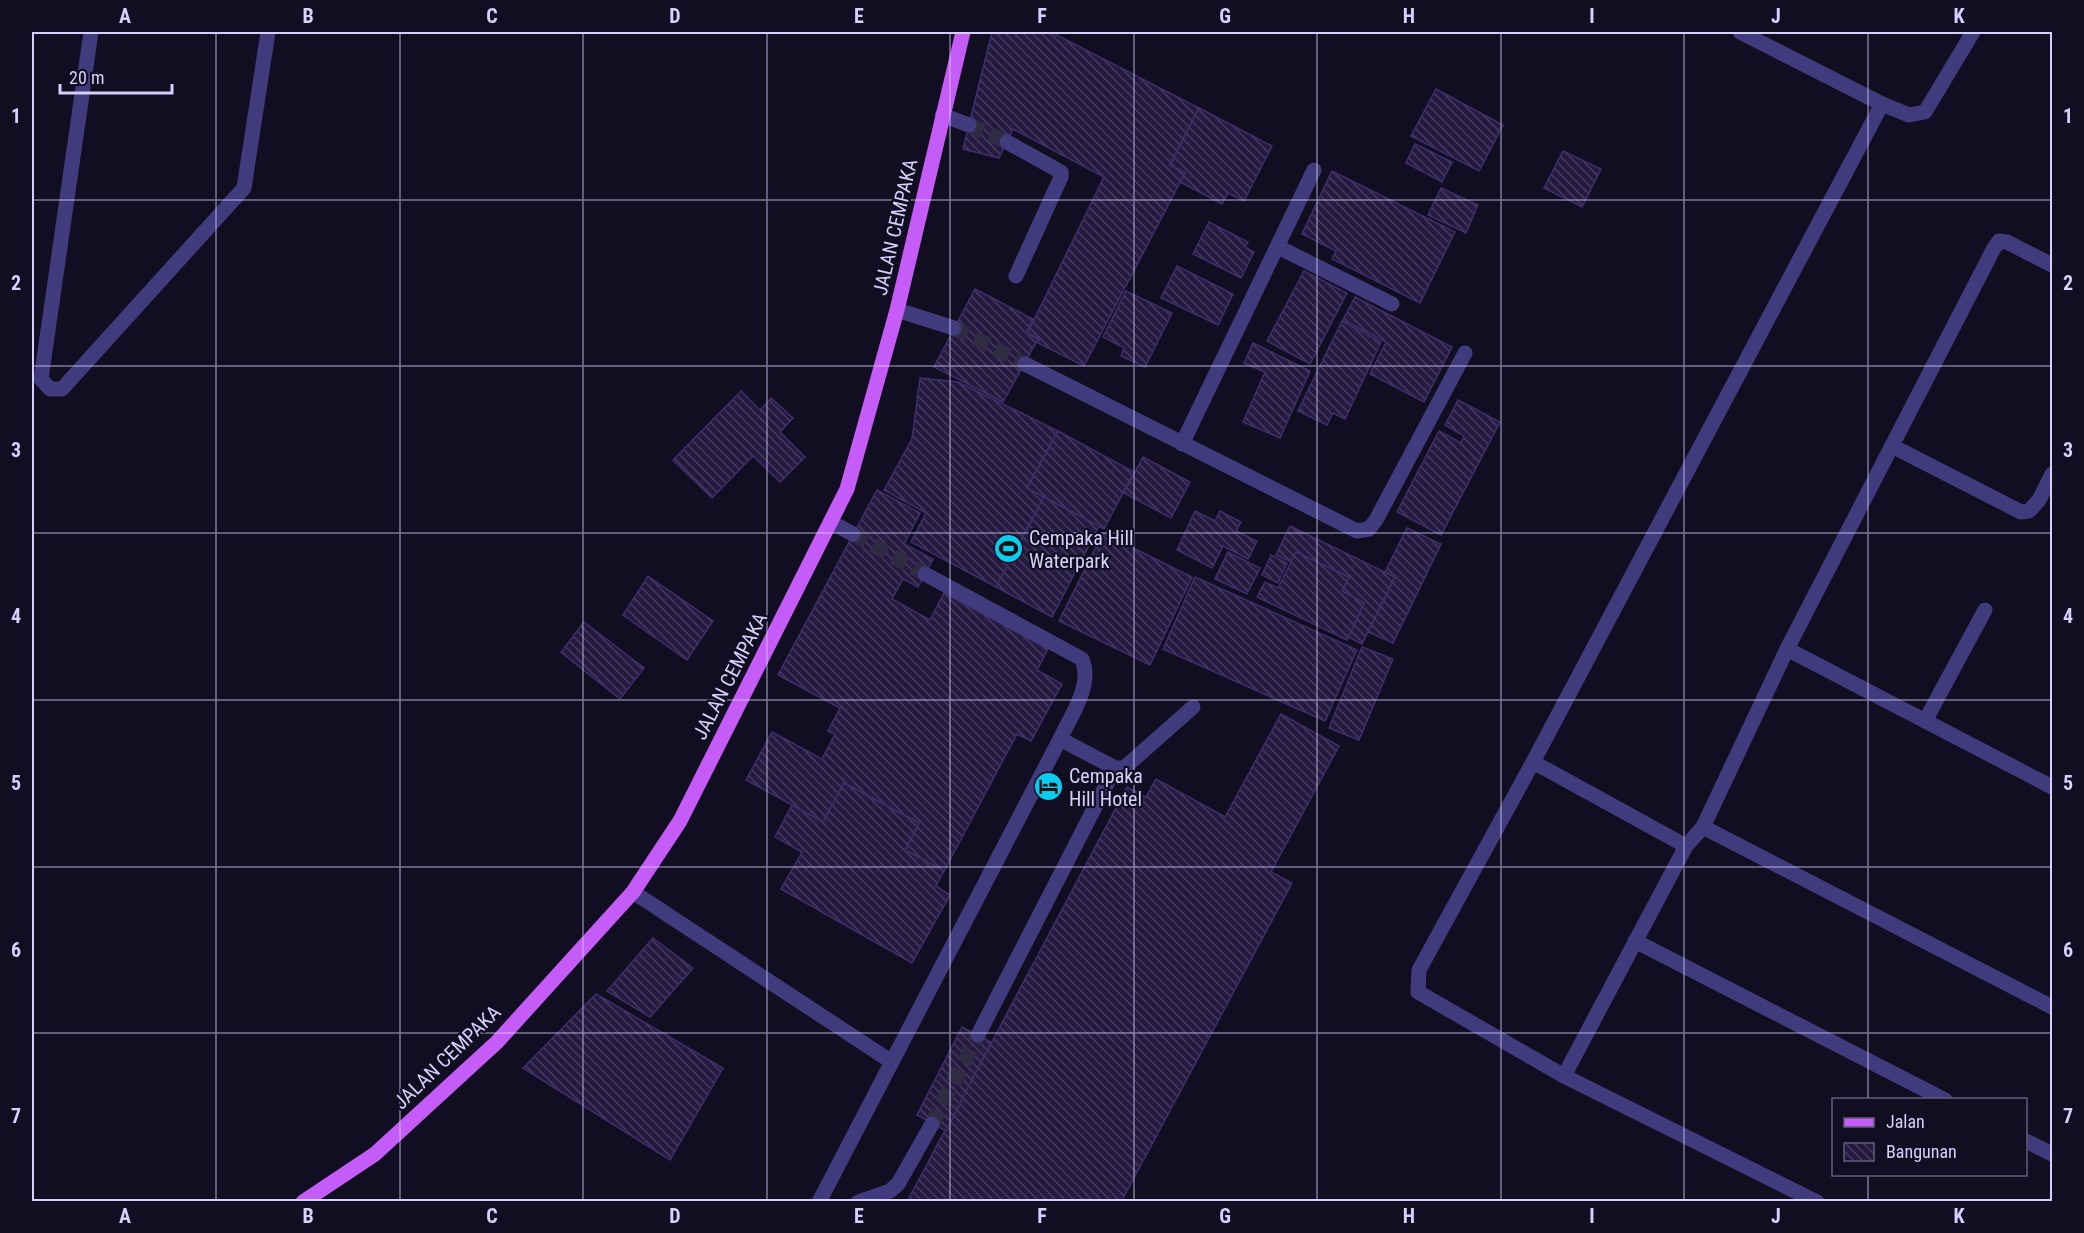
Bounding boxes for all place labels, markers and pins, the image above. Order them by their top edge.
place label: Cempaka Hill Waterpark [1029,526,1134,573]
sports icon: Cempaka Hill Waterpark [992,533,1024,565]
place label: Cempaka Hill Hotel [1069,764,1143,811]
hotel icon: Cempaka Hill Hotel [1032,771,1064,803]

